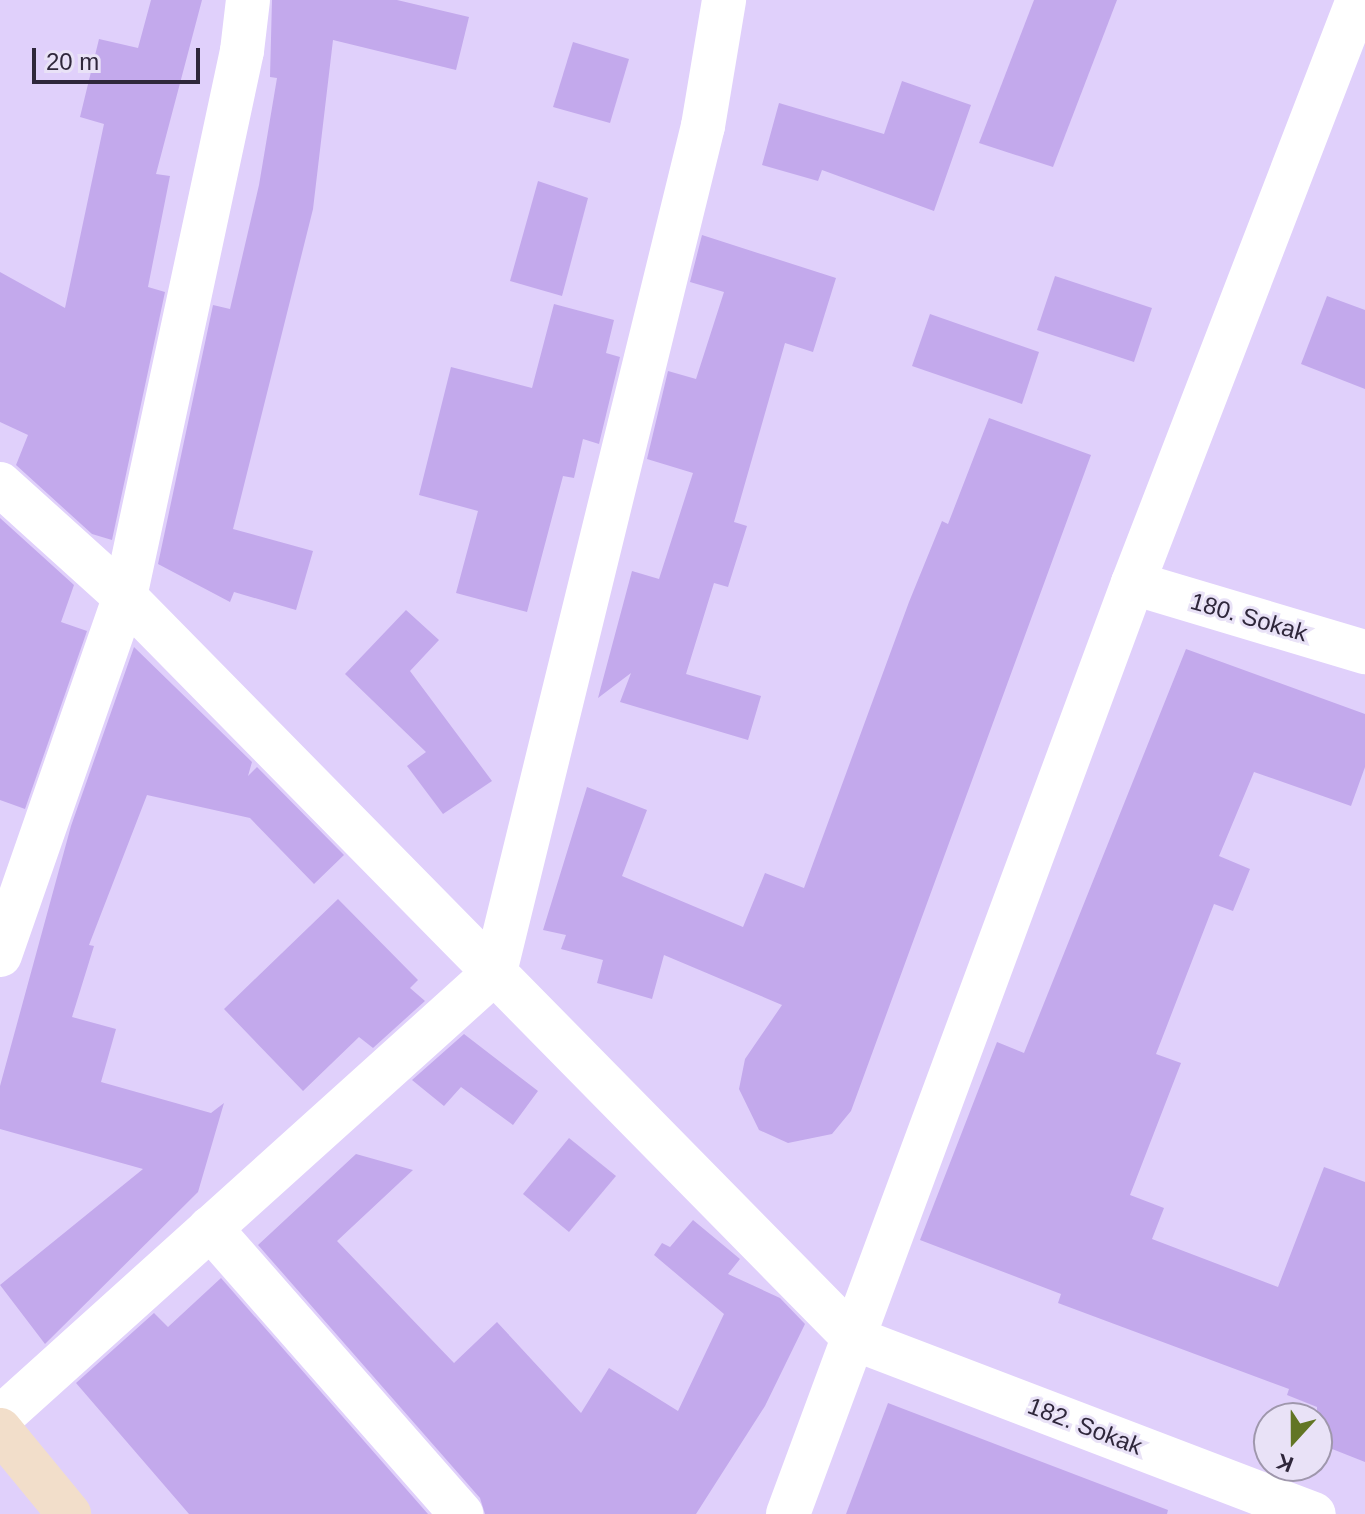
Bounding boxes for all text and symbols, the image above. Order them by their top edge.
scale bar [36,32,204,82]
text: 20 m [46,48,99,75]
street label: 180. Sokak [1187,587,1311,647]
street label: 182. Sokak [1024,1391,1146,1461]
north arrow [1253,1402,1333,1482]
text: K [1273,1448,1297,1478]

